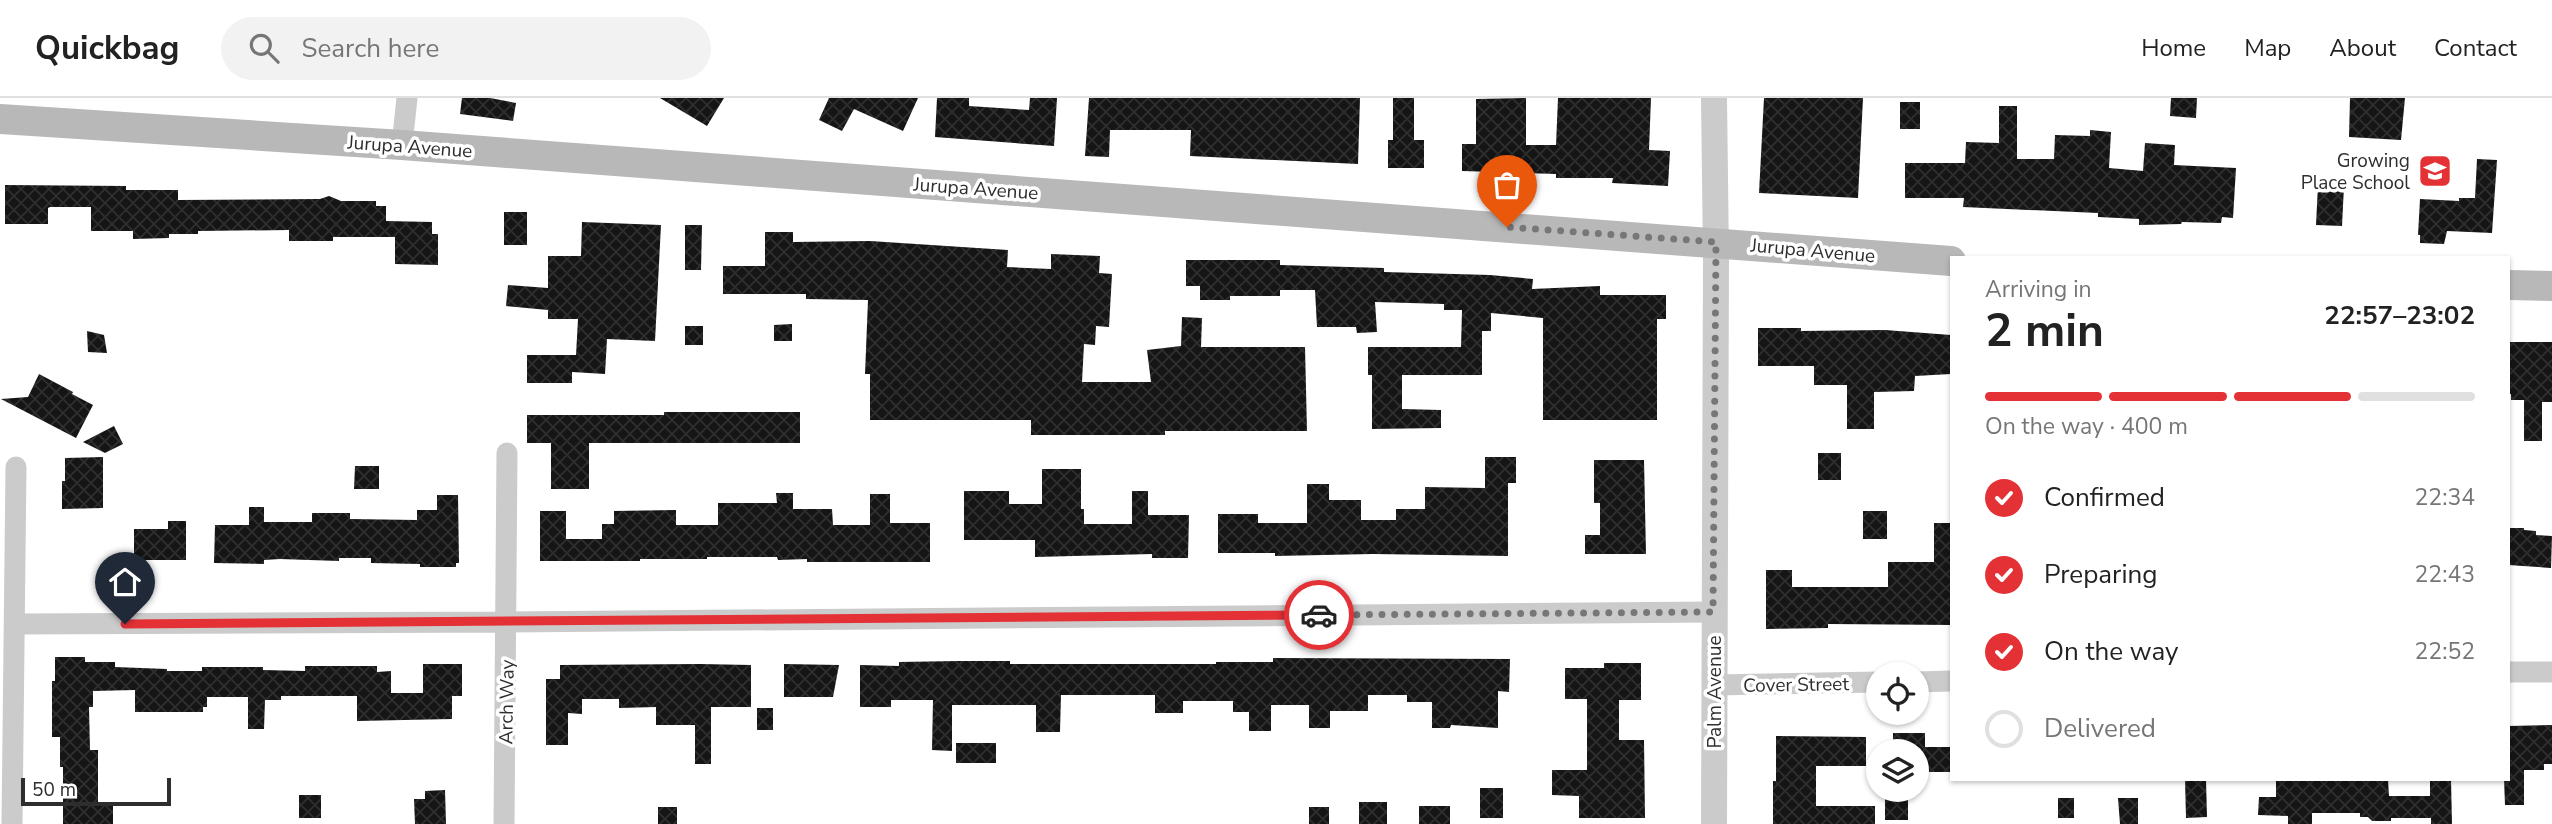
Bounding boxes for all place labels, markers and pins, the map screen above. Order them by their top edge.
place label: Growing Place School [2301,148,2410,196]
school or university icon: Growing Place School [2416,152,2454,190]
pin [1477,155,1537,227]
pin [95,552,155,624]

